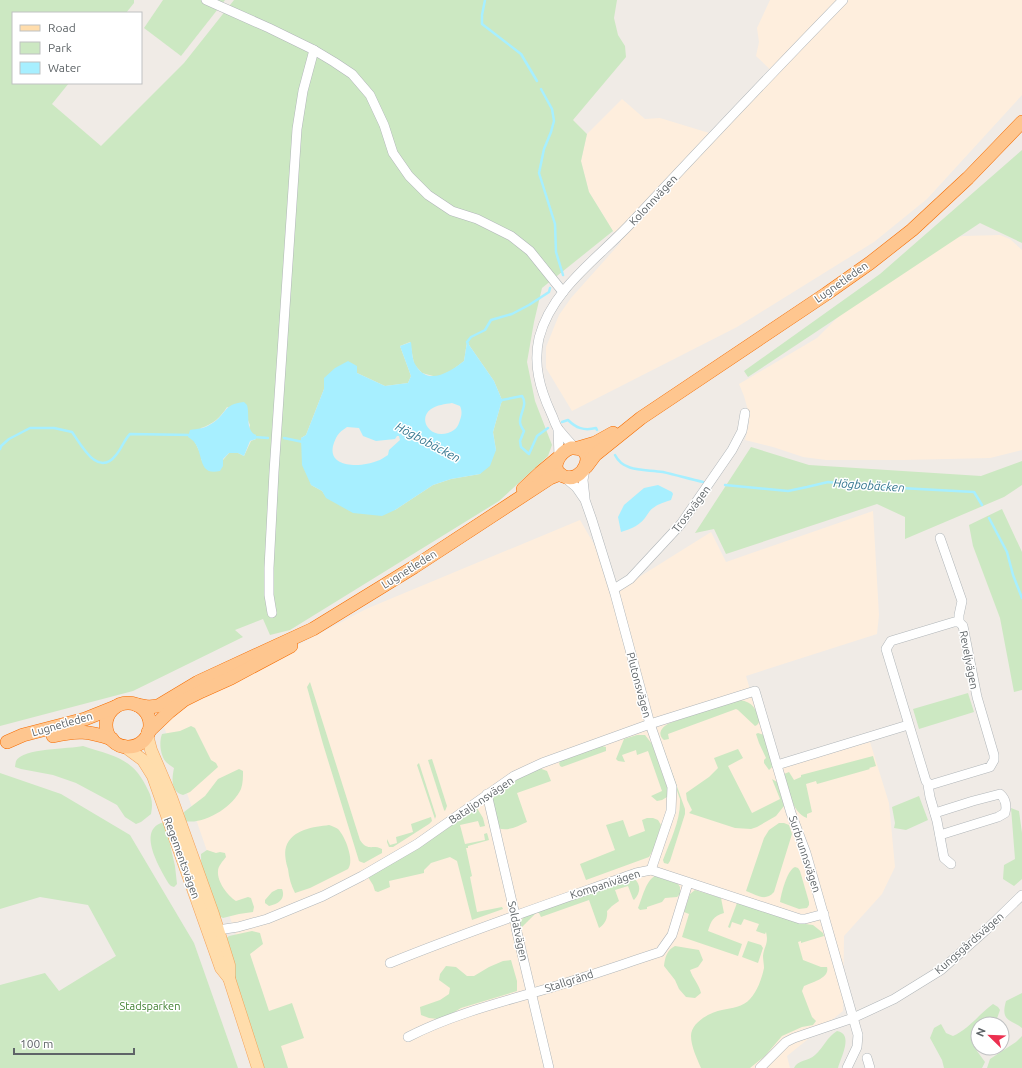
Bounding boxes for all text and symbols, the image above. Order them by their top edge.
legend [12,12,142,84]
text: Road [48,21,76,34]
text: Park [48,41,72,54]
text: Water [48,61,81,74]
street label: Kolonnvägen [627,172,679,228]
street label: Lugnetleden [812,259,870,305]
water label: Högbobäcken [393,419,463,465]
water label: Högbobäcken [833,476,905,494]
street label: Trossvägen [669,483,713,535]
street label: Lugnetleden [379,547,439,591]
street label: Reveljvägen [957,630,981,690]
street label: Plutonsvägen [625,651,653,719]
street label: Lugnetleden [30,710,94,738]
street label: Bataljonsvägen [446,774,516,826]
street label: Surbrunnsvägen [787,814,823,894]
street label: Regementsvägen [162,816,202,900]
street label: Kompanivägen [568,867,642,901]
street label: Soldatvägen [506,900,530,962]
street label: Kungsgårdsvägen [932,910,1006,976]
street label: Stallgränd [543,968,595,994]
park label: Stadsparken [120,1000,180,1012]
north arrow [970,1016,1010,1056]
text: N [974,1026,988,1038]
scale bar [14,1030,134,1056]
text: 100 m [20,1037,53,1050]

